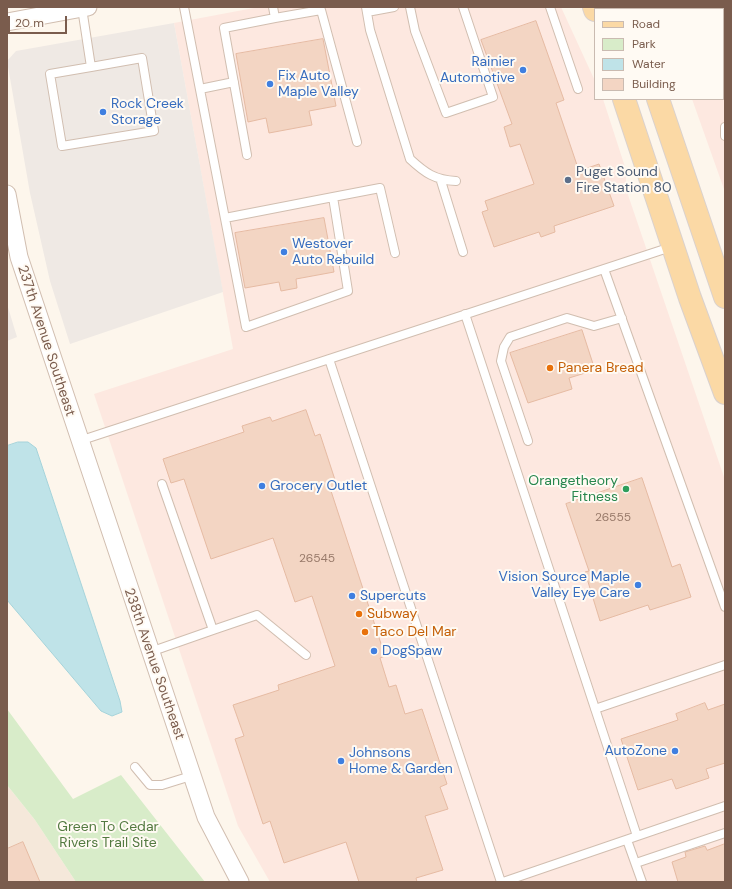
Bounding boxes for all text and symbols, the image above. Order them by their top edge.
scale bar [10,8,69,34]
legend [594,8,724,100]
text: 20 m [15,15,44,31]
text: Road [632,16,660,32]
text: Park [632,36,656,52]
place label: Rainier Automotive [440,54,515,86]
text: Water [632,56,665,72]
marker: Rainier Automotive [518,65,528,75]
place label: Fix Auto Maple Valley [278,68,359,100]
text: Building [632,76,676,92]
marker: Fix Auto Maple Valley [265,79,275,89]
place label: Rock Creek Storage [111,96,184,128]
marker: Rock Creek Storage [98,107,108,117]
place label: Puget Sound Fire Station 80 [576,164,671,196]
marker: Puget Sound Fire Station 80 [563,175,573,185]
place label: Westover Auto Rebuild [292,236,374,268]
marker: Westover Auto Rebuild [279,247,289,257]
street label: 237th Avenue Southeast [14,263,78,419]
place label: Panera Bread [558,360,644,376]
marker: Panera Bread [545,363,555,373]
place label: Orangetheory Fitness [528,473,618,506]
place label: Grocery Outlet [270,478,367,494]
marker: Grocery Outlet [257,481,267,491]
marker: Orangetheory Fitness [621,484,631,494]
house number: 26555 [595,511,631,525]
house number: 26545 [299,552,335,566]
place label: Vision Source Maple Valley Eye Care [499,569,630,602]
marker: Vision Source Maple Valley Eye Care [633,580,643,590]
street label: 238th Avenue Southeast [120,586,188,742]
place label: Supercuts [360,588,426,604]
marker: Supercuts [347,591,357,601]
place label: Subway [367,606,417,622]
marker: Subway [354,609,364,619]
place label: Taco Del Mar [373,624,456,640]
marker: Taco Del Mar [360,627,370,637]
place label: DogSpaw [382,643,442,659]
marker: DogSpaw [369,646,379,656]
place label: AutoZone [604,743,667,759]
place label: Johnsons Home & Garden [349,745,453,778]
marker: AutoZone [670,746,680,756]
marker: Johnsons Home & Garden [336,756,346,766]
park label: Green To Cedar Rivers Trail Site [57,819,159,852]

